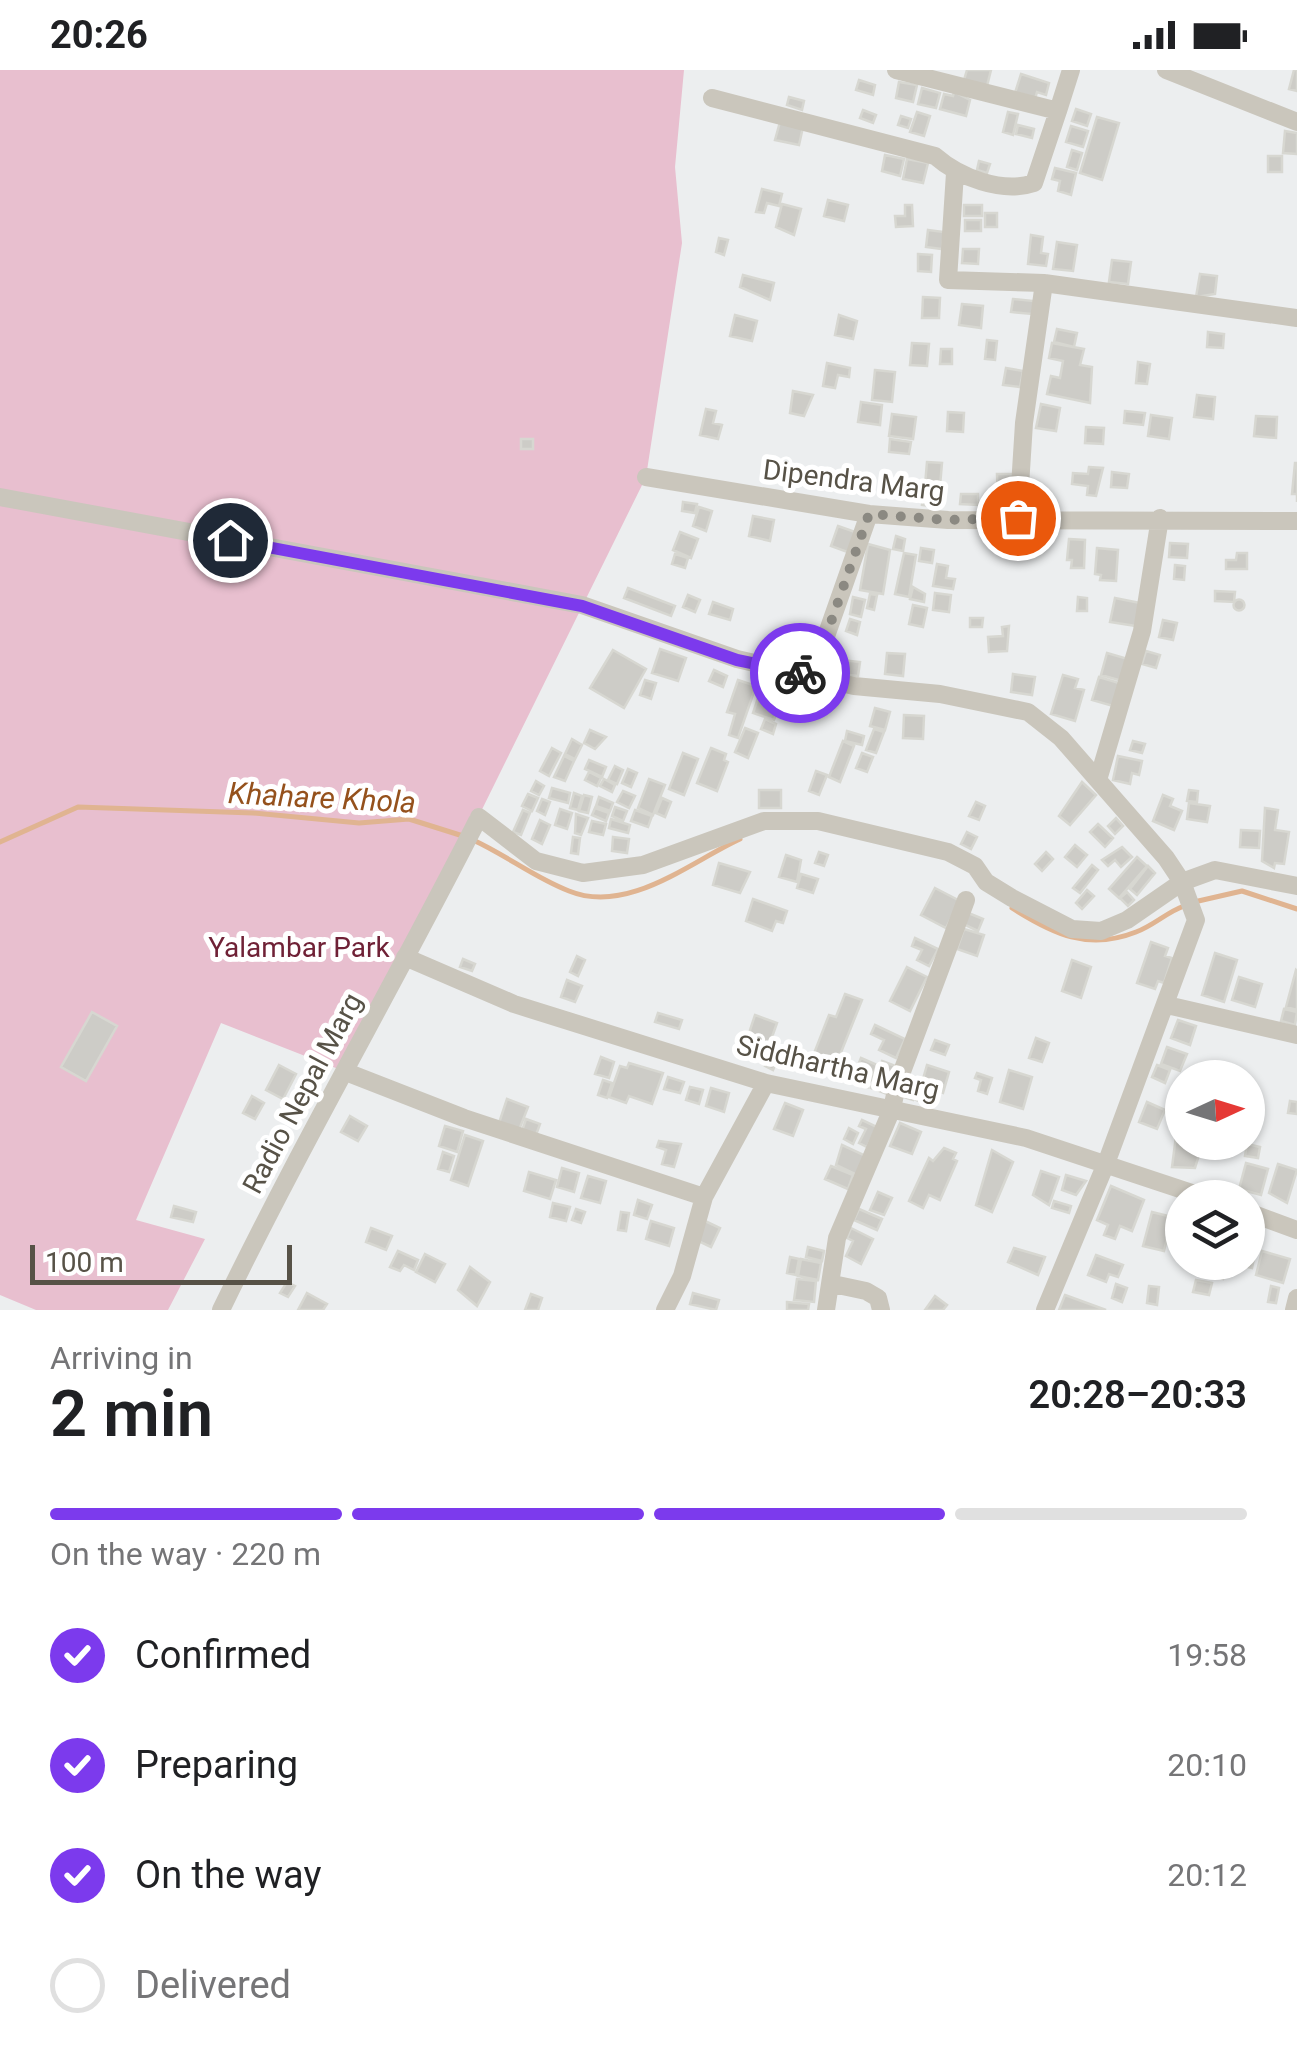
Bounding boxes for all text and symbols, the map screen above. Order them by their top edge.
text: 20:26 [50,13,148,57]
street label: Dipendra Marg [761,453,947,508]
pin [976,476,1061,561]
icon: bag [991,491,1046,546]
pin [188,498,273,583]
icon: home [203,513,258,568]
courier [750,623,850,723]
icon: bike [773,646,828,701]
water label: Khahare Khola [227,775,417,820]
park label: Yalambar Park [208,931,391,964]
street label: Radio Nepal Marg [236,987,369,1199]
street label: Siddhartha Marg [733,1028,943,1107]
north arrow [1165,1060,1265,1160]
map controls [1165,1060,1265,1280]
button: layers [1165,1180,1265,1280]
scale bar [30,1240,292,1284]
text: 100 m [45,1246,124,1279]
text: Arriving in [50,1339,193,1377]
text: 20:28–20:33 [1028,1373,1247,1417]
text: 2 min [50,1376,213,1452]
text: On the way · 220 m [50,1535,321,1573]
icon: check [50,1628,105,1683]
text: Confirmed [135,1633,311,1677]
text: 19:58 [1167,1636,1247,1674]
icon: check [50,1738,105,1793]
text: Preparing [135,1743,298,1787]
text: 20:10 [1167,1746,1247,1784]
icon: check [50,1848,105,1903]
text: On the way [135,1853,321,1897]
text: 20:12 [1167,1856,1247,1894]
text: Delivered [135,1963,291,2007]

